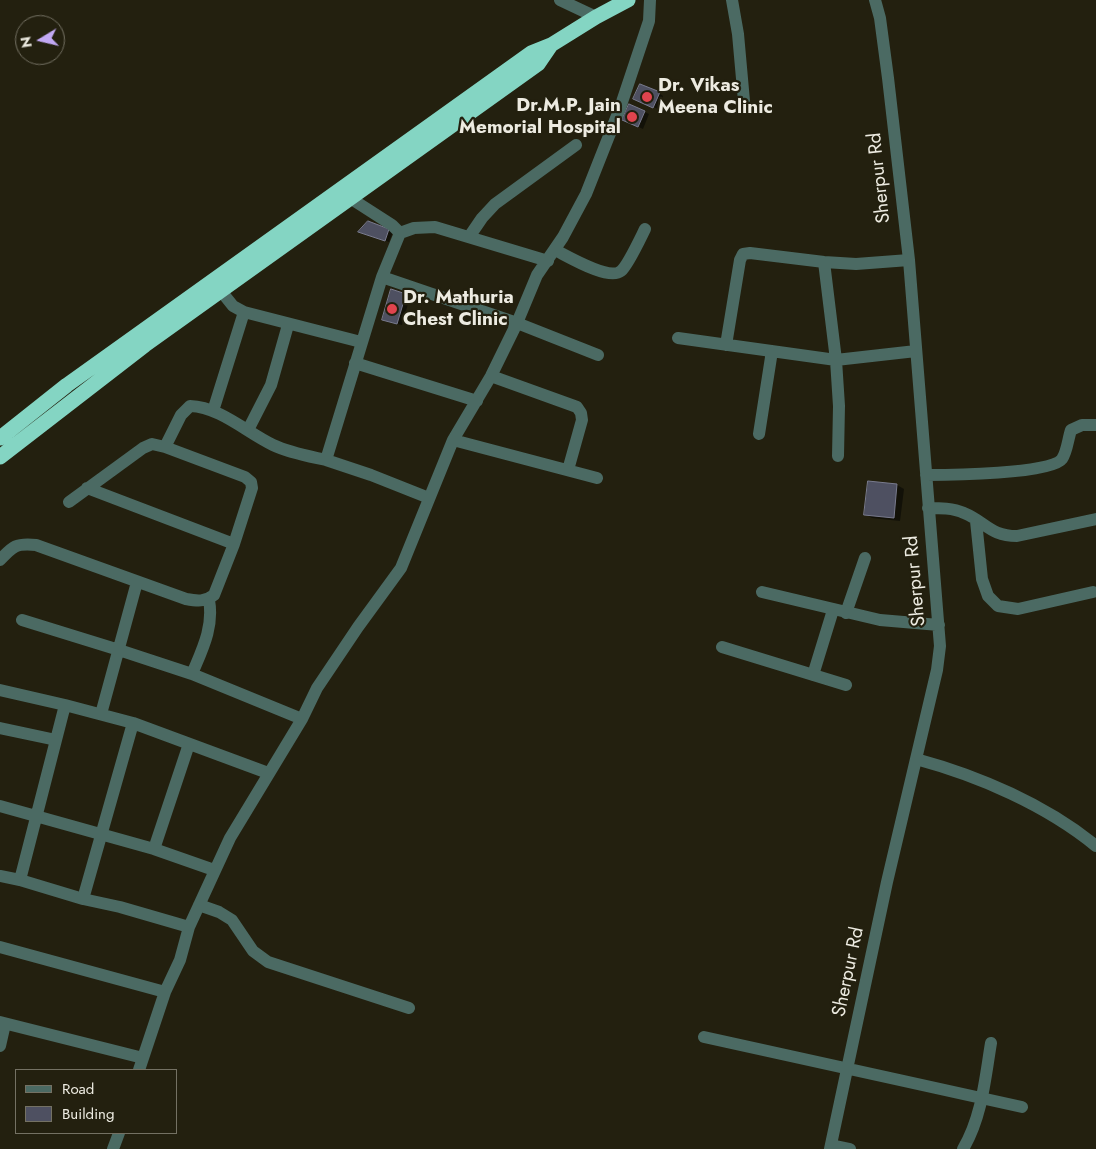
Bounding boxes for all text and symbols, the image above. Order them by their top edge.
north arrow [15,15,65,65]
text: N [15,35,37,49]
place label: Dr. Vikas Meena Clinic [658,75,773,119]
marker: Dr. Vikas Meena Clinic [640,90,654,104]
place label: Dr.M.P. Jain Memorial Hospital [459,95,621,139]
marker: Dr.M.P. Jain Memorial Hospital [625,110,639,124]
street label: Sherpur Rd [864,131,896,225]
place label: Dr. Mathuria Chest Clinic [403,287,514,331]
marker: Dr. Mathuria Chest Clinic [385,302,399,316]
street label: Sherpur Rd [901,535,931,627]
street label: Sherpur Rd [828,925,870,1019]
legend [15,1069,178,1134]
text: Road [62,1078,94,1100]
text: Building [62,1103,114,1125]

